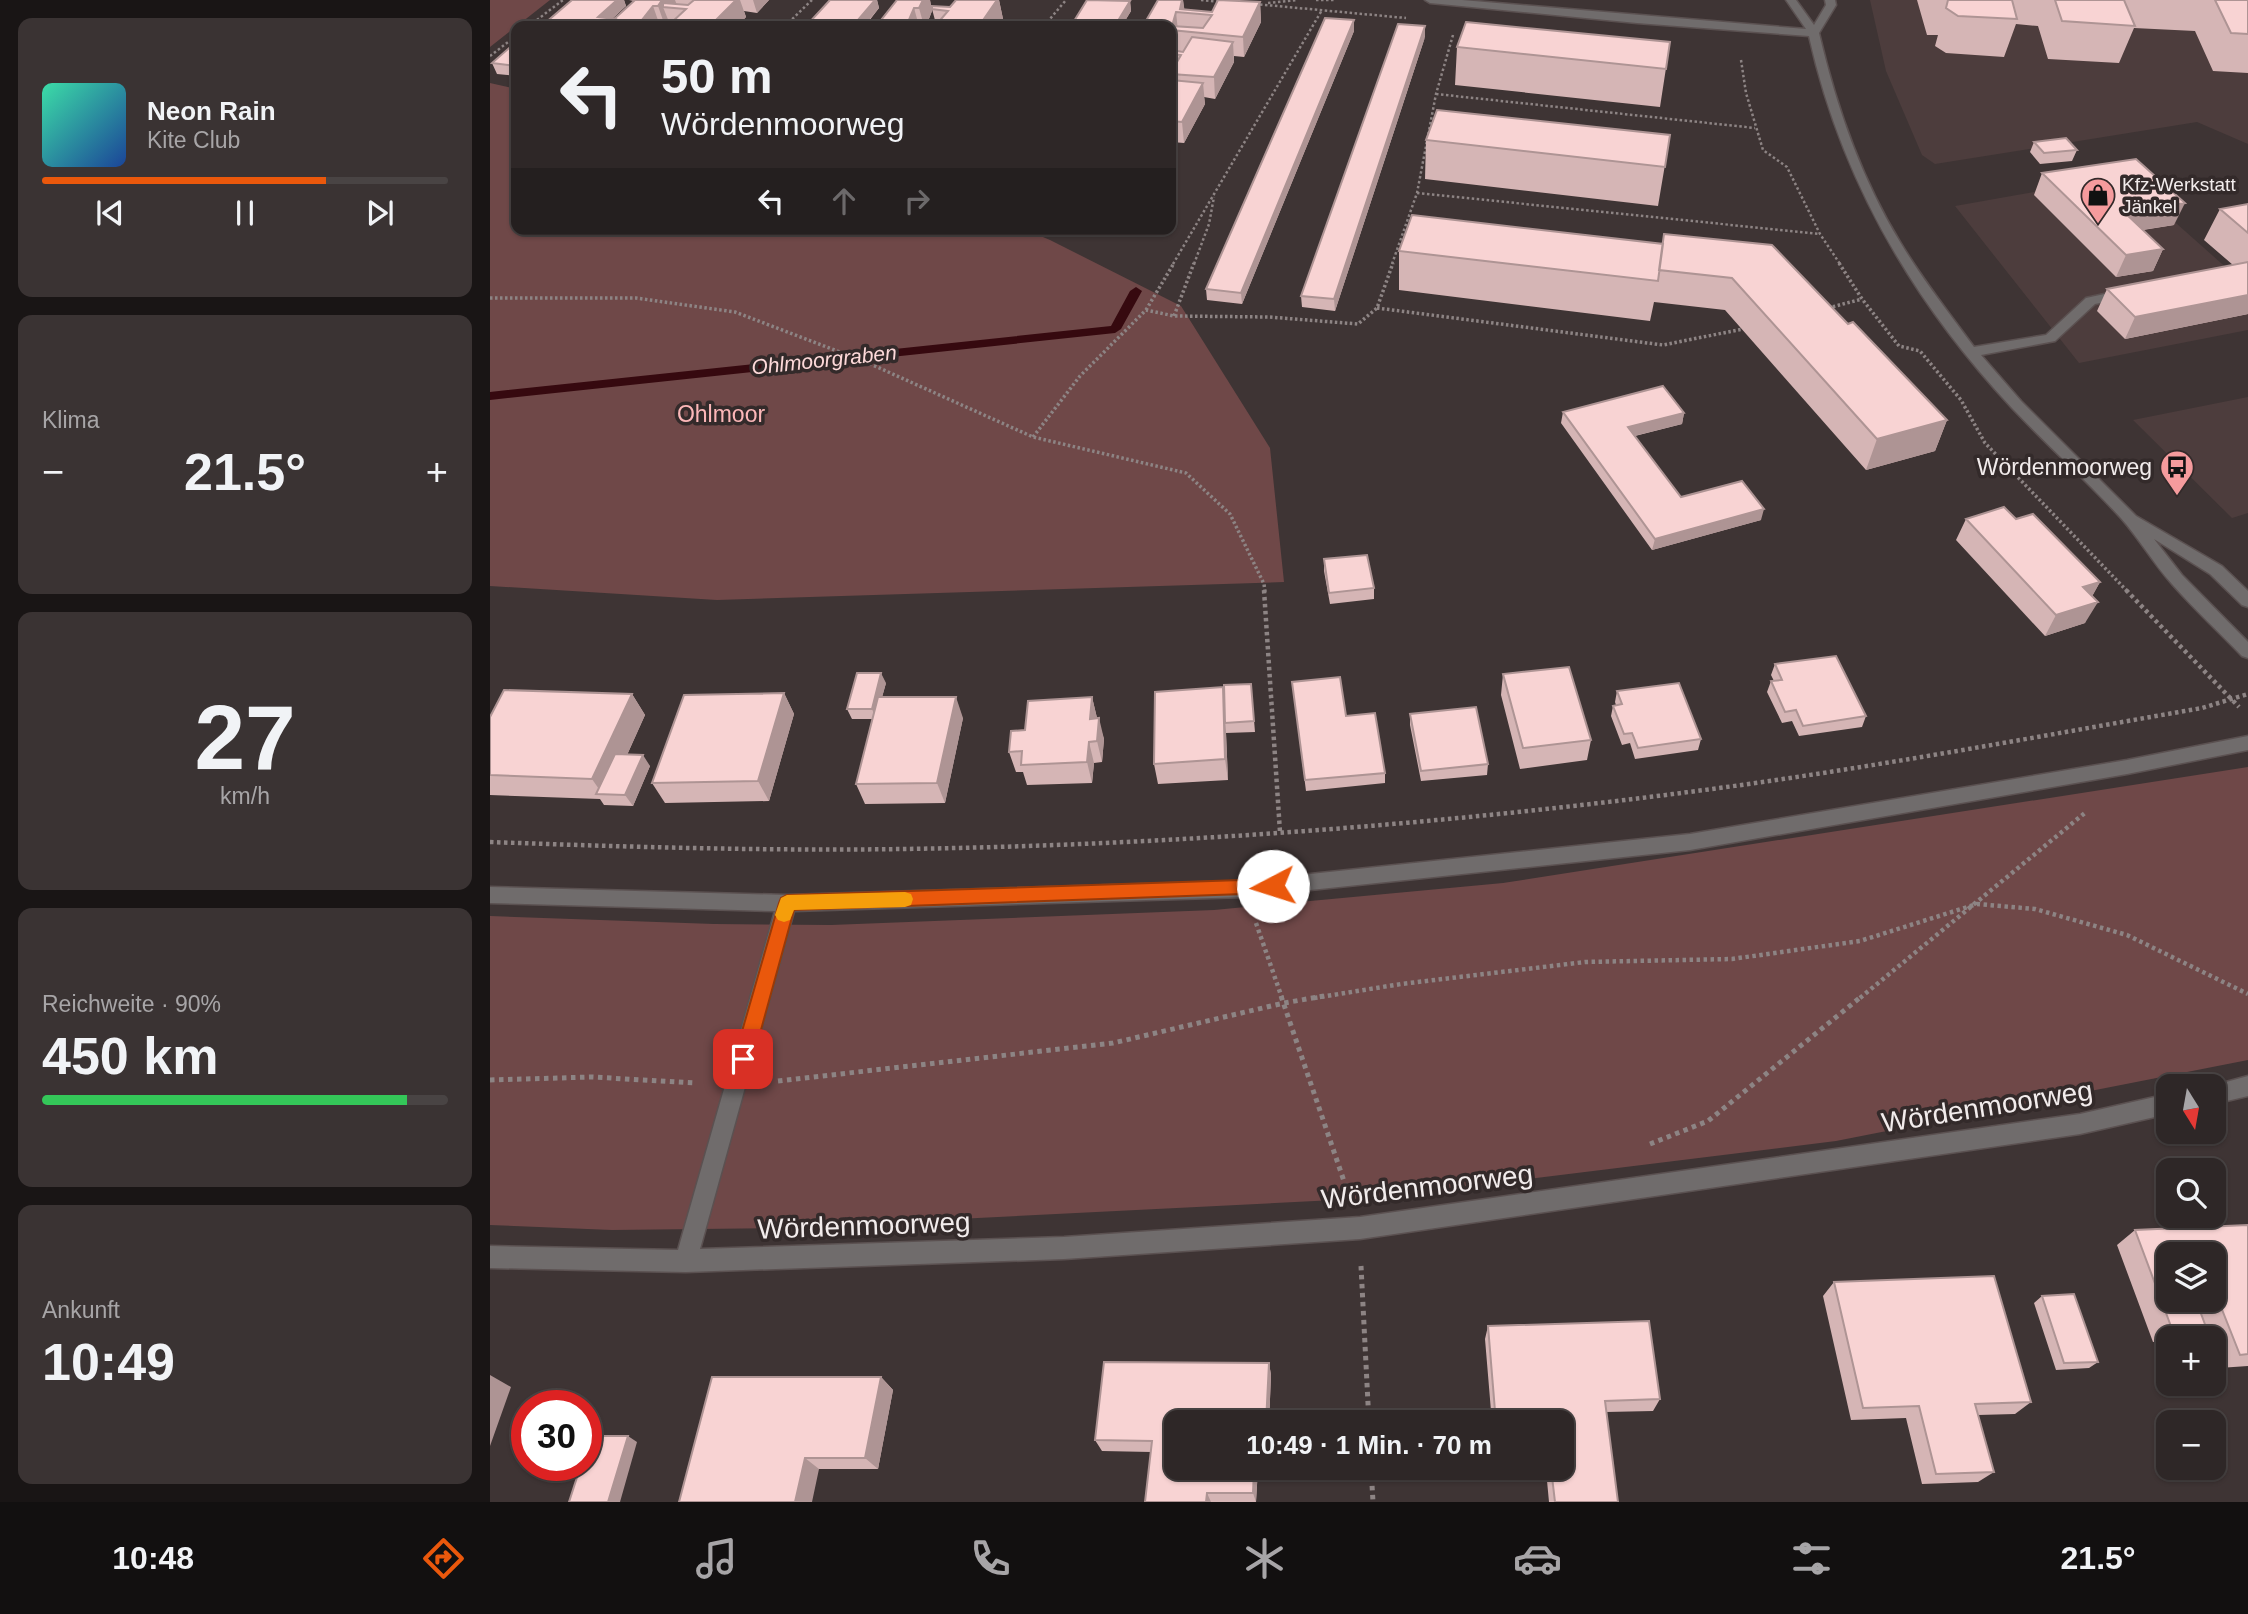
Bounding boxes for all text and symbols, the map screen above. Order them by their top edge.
icon: left [546,49,637,140]
text: 50 m [661,49,773,103]
text: Neon Rain [147,96,276,126]
text: Wördenmoorweg [661,106,905,142]
text: Kite Club [147,127,240,153]
place label: Kfz-Werkstatt Jänkel [2122,174,2236,217]
shop icon: Kfz-Werkstatt Jänkel [2079,176,2117,225]
icon: left [752,182,790,220]
icon: ahead [825,182,863,220]
icon: right [898,182,936,220]
icon: previous [91,194,129,232]
icon: pause [226,194,264,232]
icon: next [361,194,399,232]
water label: Ohlmoorgraben [750,340,898,379]
park label: Ohlmoor [677,401,765,427]
text: Klima [42,407,100,433]
text: 21.5° [184,443,306,501]
bus stop icon: Wördenmoorweg [2158,448,2196,497]
text: − [42,451,64,493]
text: + [426,451,448,493]
place label: Wördenmoorweg [1977,454,2152,480]
text: 27 [194,687,296,788]
text: km/h [220,783,270,809]
position arrow [1236,849,1310,923]
text: Reichweite · 90% [42,991,221,1017]
text: 450 km [42,1027,218,1085]
pin [713,1029,773,1089]
icon: arrive [724,1040,762,1078]
north arrow [2156,1074,2226,1144]
map controls [2156,1074,2226,1480]
street label: Wördenmoorweg [1879,1075,2095,1138]
street label: Wördenmoorweg [1319,1158,1535,1215]
button: search [2156,1158,2226,1228]
street label: Wördenmoorweg [757,1206,971,1245]
button: layers [2156,1242,2226,1312]
text: Ankunft [42,1297,120,1323]
button: + [2156,1326,2226,1396]
text: 10:49 [42,1333,175,1391]
speed limit sign: 30 [511,1390,602,1481]
button: − [2156,1410,2226,1480]
text: 10:49 · 1 Min. · 70 m [1246,1430,1492,1460]
icon: directions [419,1534,468,1583]
icon: music [692,1534,741,1583]
icon: phone [966,1534,1015,1583]
icon: climate [1240,1534,1289,1583]
icon: car [1513,1534,1562,1583]
icon: filters [1787,1534,1836,1583]
text: 10:48 [112,1540,194,1576]
text: 21.5° [2061,1540,2136,1576]

